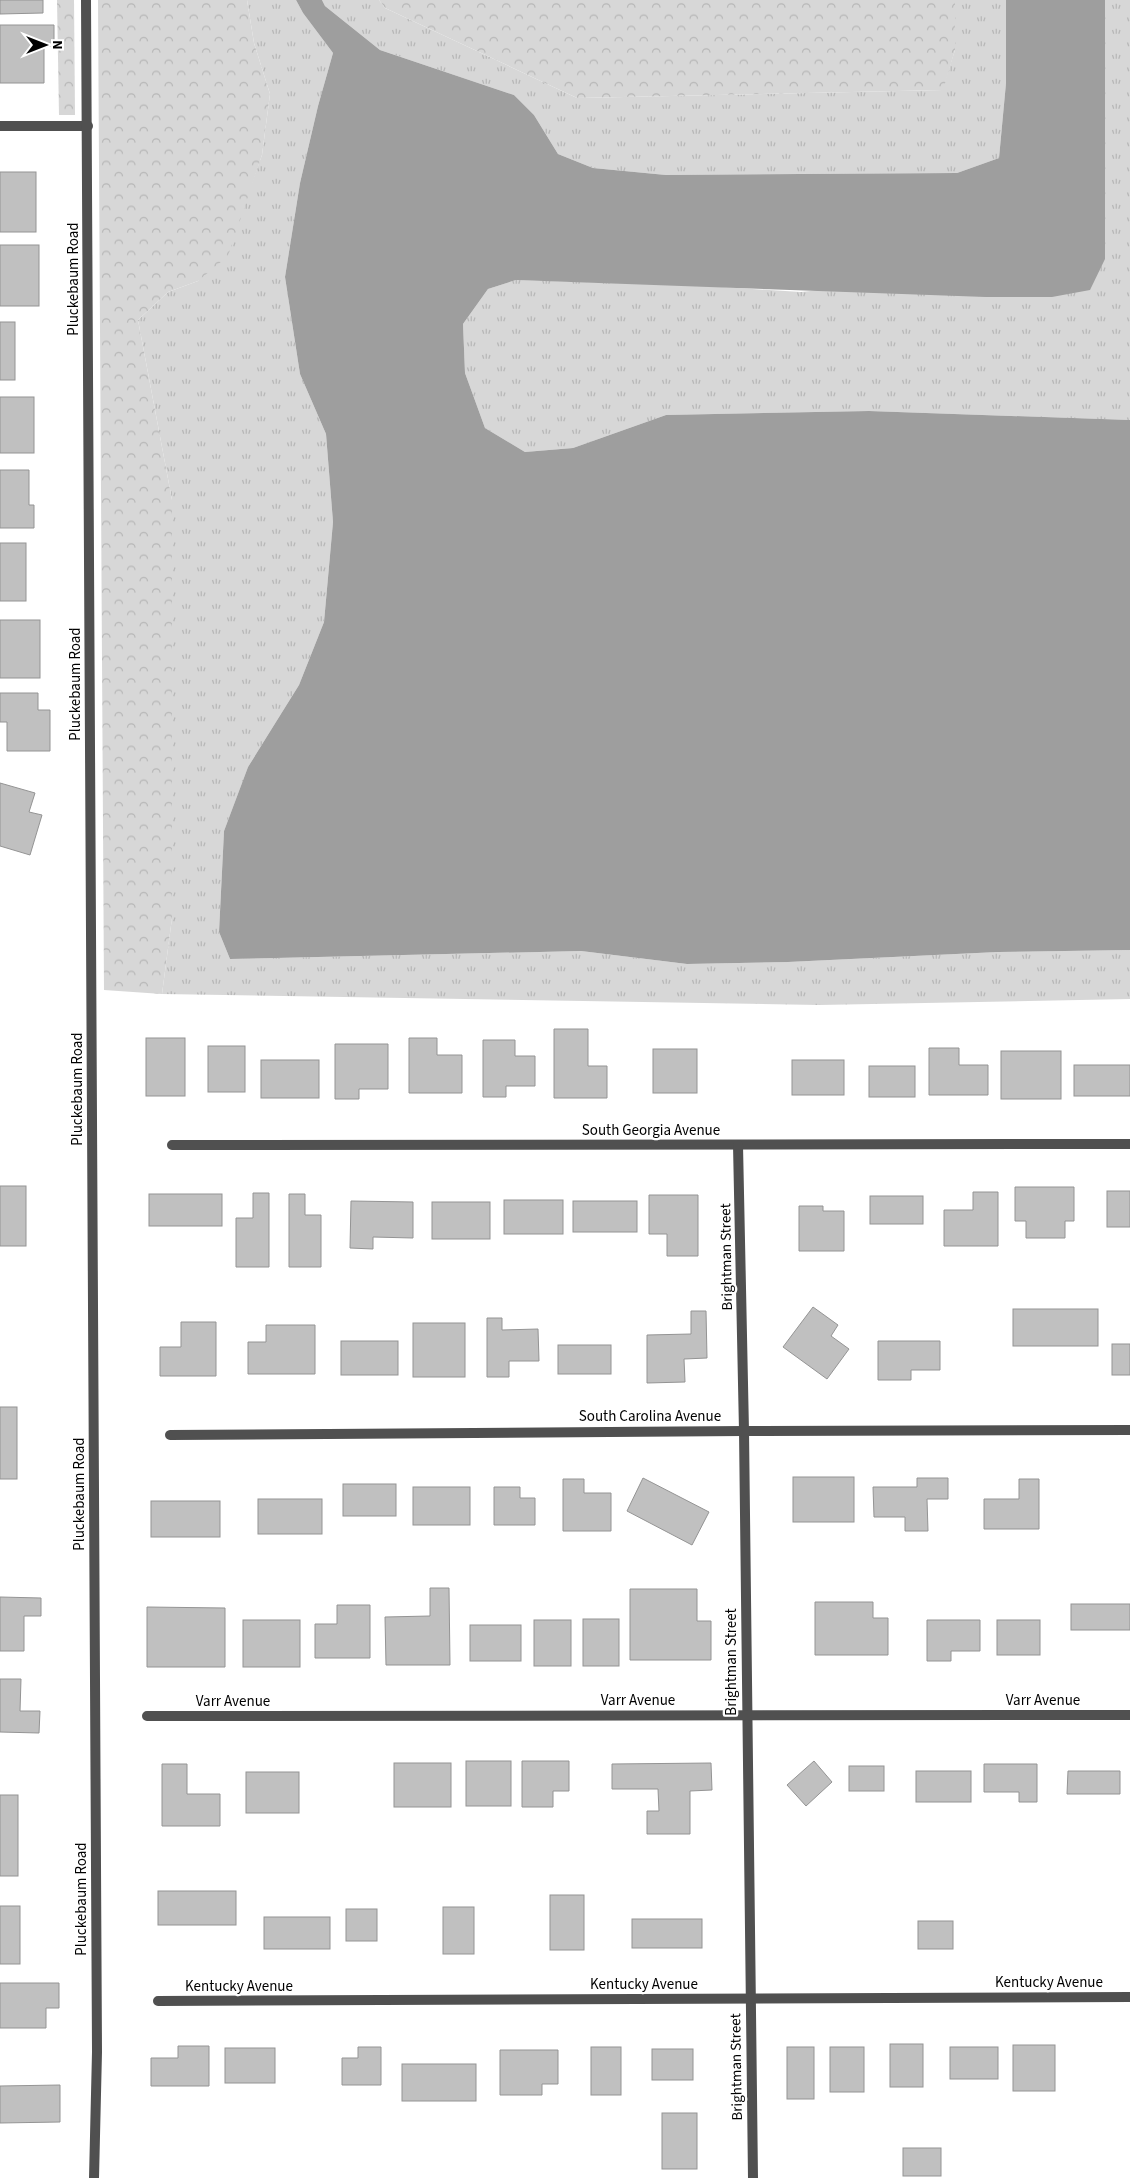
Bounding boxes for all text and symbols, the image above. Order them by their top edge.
north arrow [20,20,70,70]
text: N [47,40,67,50]
street label: Pluckebaum Road [63,222,84,336]
street label: Pluckebaum Road [65,627,86,741]
street label: Pluckebaum Road [67,1032,88,1146]
street label: South Georgia Avenue [582,1120,720,1141]
street label: Brightman Street [715,1203,738,1311]
street label: South Carolina Avenue [579,1406,721,1427]
street label: Pluckebaum Road [69,1437,90,1551]
street label: Brightman Street [721,1608,742,1716]
street label: Varr Avenue [601,1690,675,1711]
street label: Varr Avenue [1006,1690,1080,1711]
street label: Varr Avenue [196,1691,270,1712]
street label: Pluckebaum Road [71,1842,92,1956]
street label: Kentucky Avenue [995,1972,1103,1993]
street label: Kentucky Avenue [590,1974,698,1995]
street label: Kentucky Avenue [185,1976,293,1997]
street label: Brightman Street [725,2013,748,2121]

